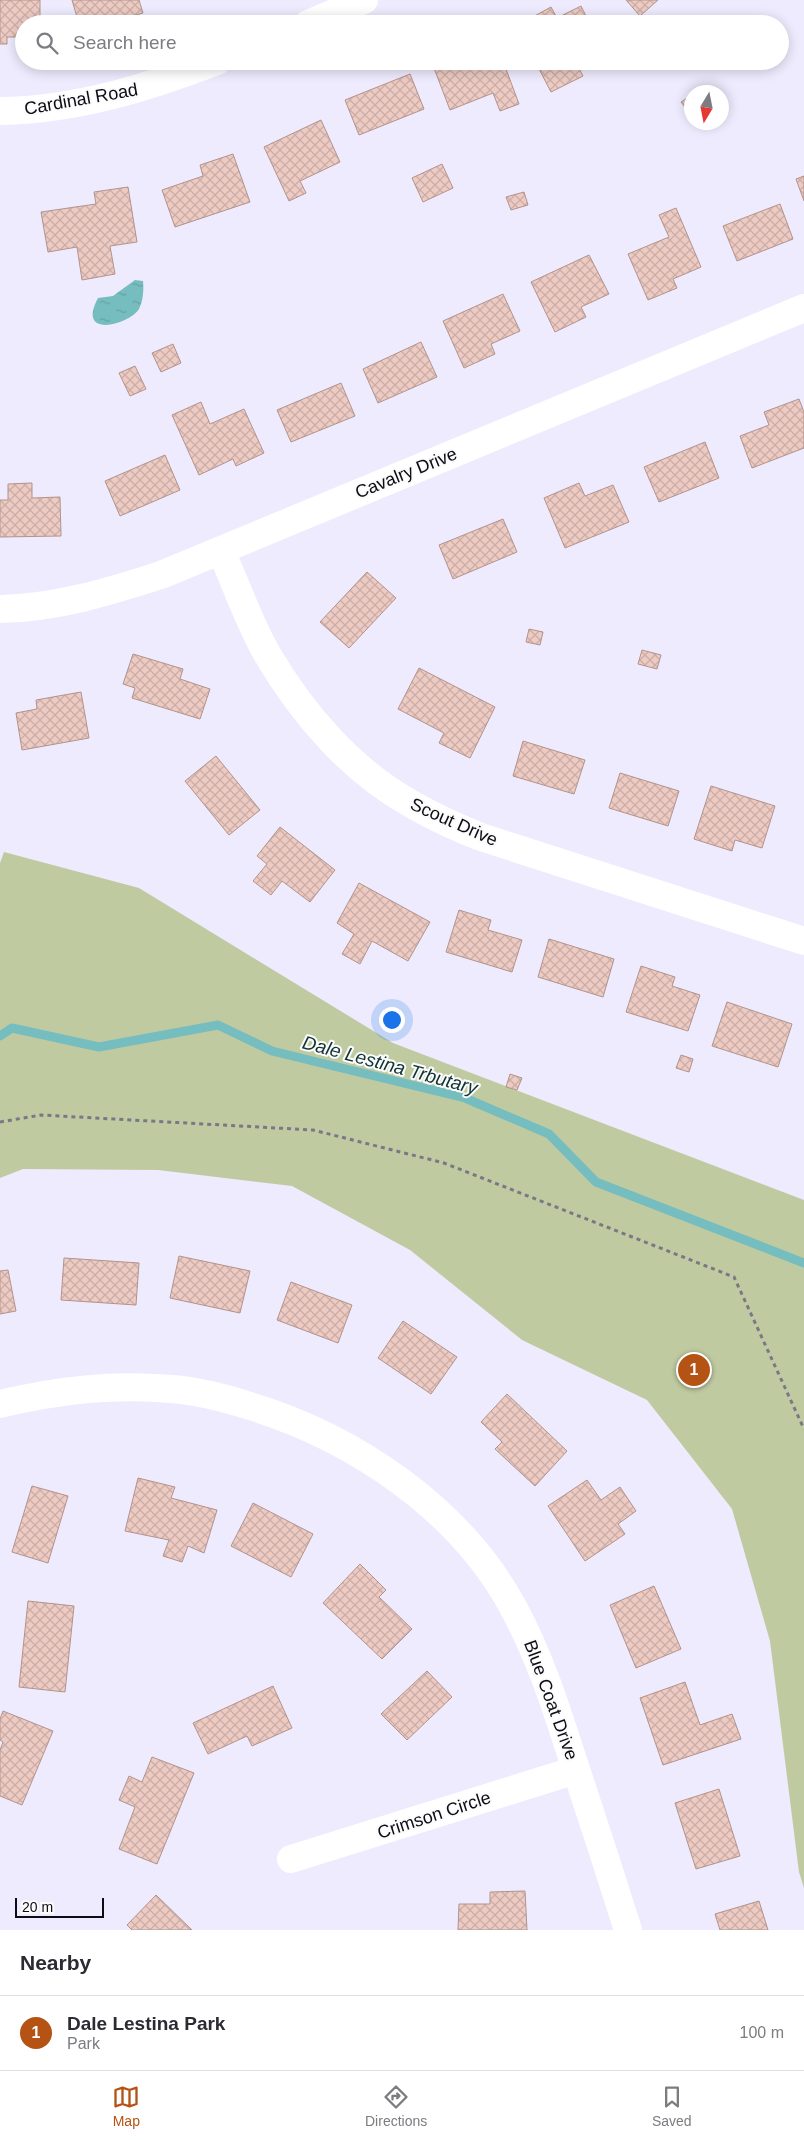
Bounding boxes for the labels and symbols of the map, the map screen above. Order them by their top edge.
street label: Cardinal Road [23,79,139,119]
north arrow [684,85,729,130]
street label: Cavalry Drive [352,443,460,503]
street label: Scout Drive [407,794,501,850]
your location [379,1007,405,1033]
water label: Dale Lestina Trbutary [300,1032,481,1099]
pin: 1 [678,1351,710,1389]
street label: Blue Coat Drive [520,1637,582,1763]
street label: Crimson Circle [375,1787,493,1843]
scale bar [15,1895,104,1918]

